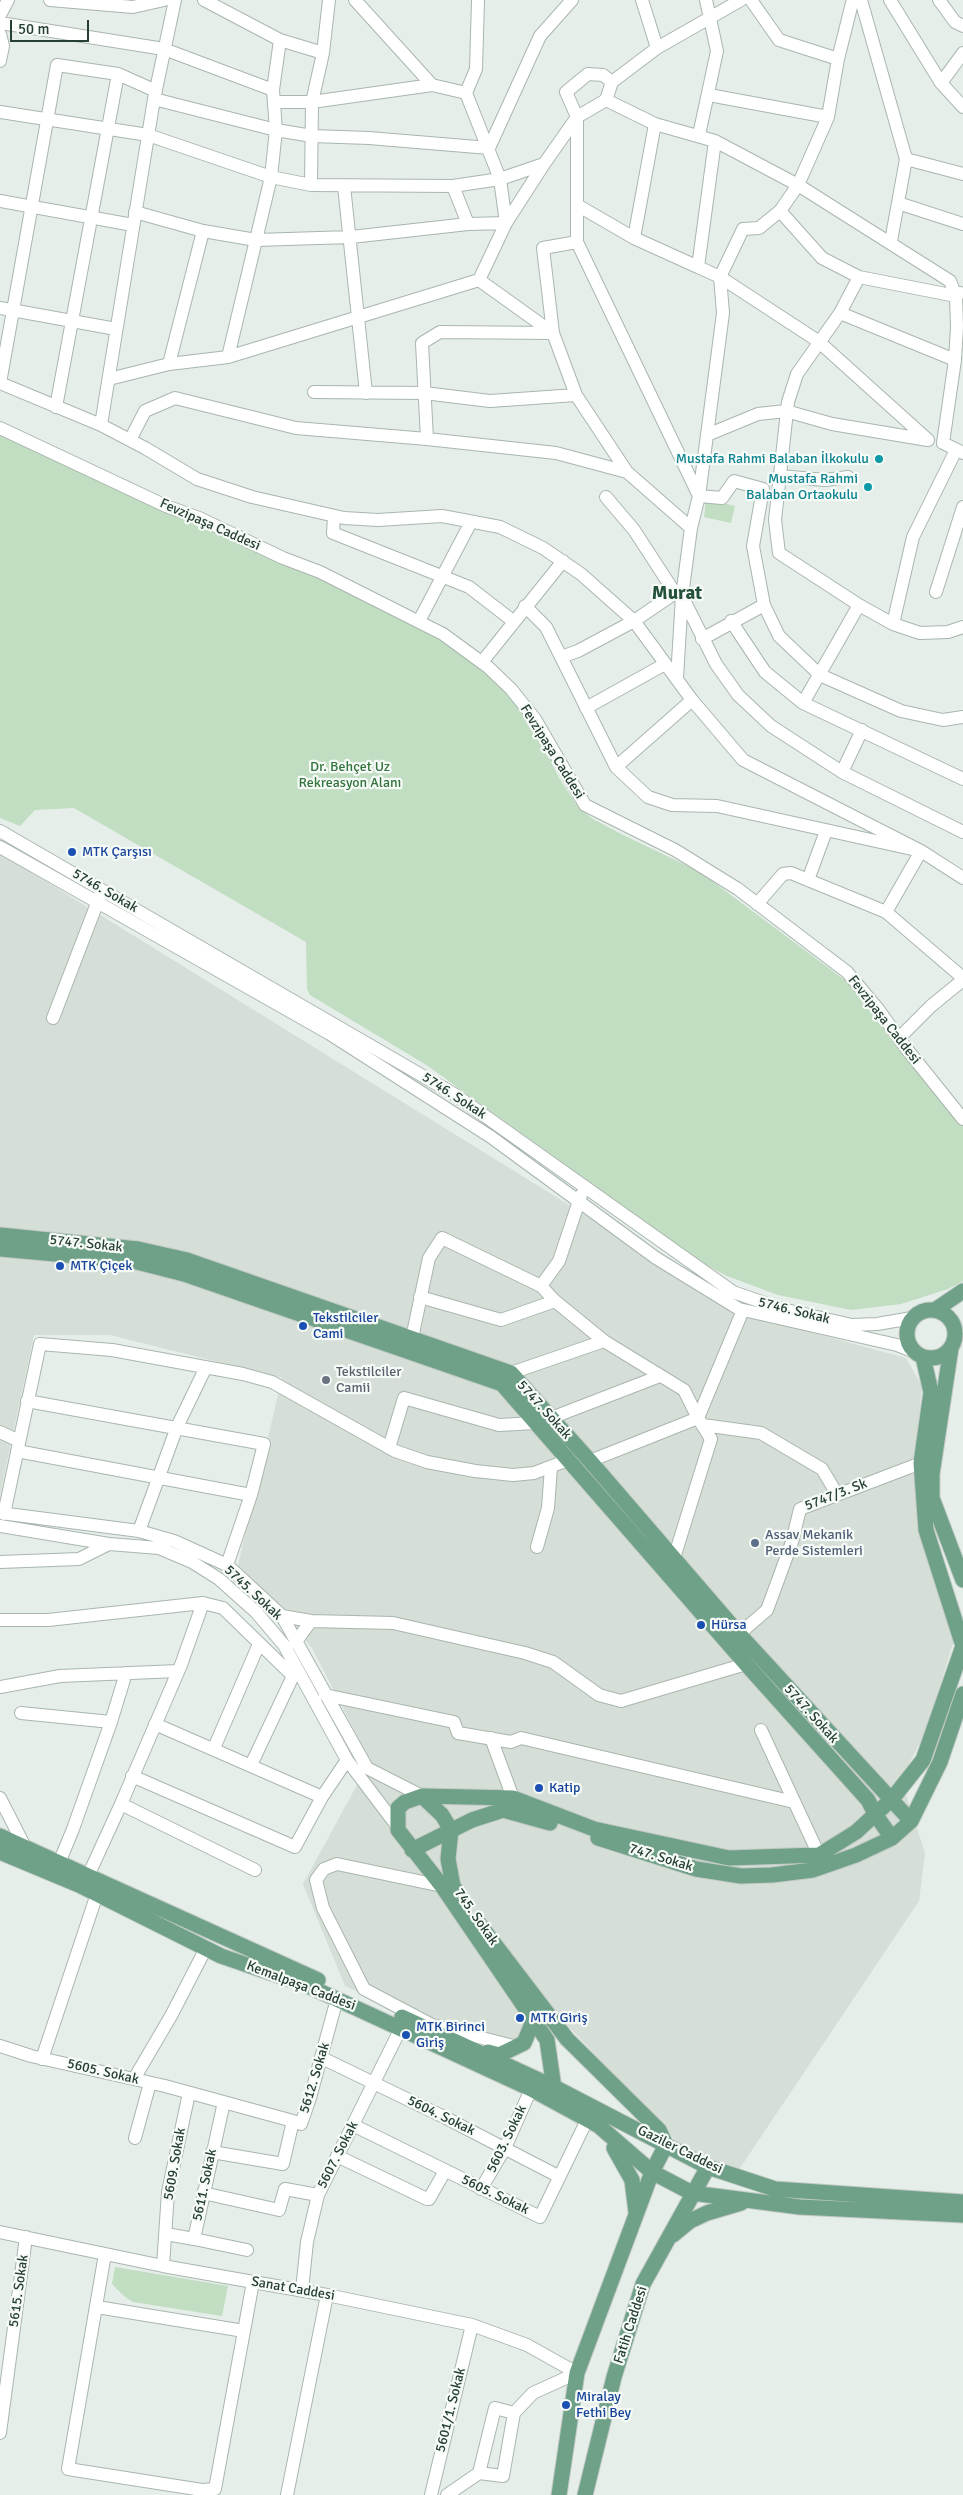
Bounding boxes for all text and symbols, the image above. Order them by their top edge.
scale bar [12,10,91,42]
text: 50 m [18,20,49,38]
place label: Mustafa Rahmi Balaban İlkokulu [676,451,869,467]
marker: Mustafa Rahmi Balaban İlkokulu [873,453,885,465]
place label: Mustafa Rahmi Balaban Ortaokulu [746,471,858,504]
marker: Mustafa Rahmi Balaban Ortaokulu [862,481,874,493]
street label: Fevzipaşa Caddesi [157,495,263,555]
district label: Murat [652,583,702,605]
street label: Fevzipaşa Caddesi [516,702,588,802]
park label: Dr. Behçet Uz Rekreasyon Alanı [299,759,401,792]
place label: MTK Çarşısı [82,844,152,860]
marker: MTK Çarşısı [66,846,78,858]
street label: 5746. Sokak [69,865,141,917]
street label: Fevzipaşa Caddesi [844,972,924,1068]
street label: 5746. Sokak [419,1069,489,1123]
street label: 5747. Sokak [49,1232,123,1256]
place label: MTK Çiçek [70,1258,132,1274]
marker: MTK Çiçek [54,1260,66,1272]
street label: 5746. Sokak [756,1294,832,1328]
place label: Tekstilciler Cami [313,1310,378,1342]
marker: Tekstilciler Cami [297,1320,309,1332]
place label: Tekstilciler Camii [336,1364,401,1396]
marker: Tekstilciler Camii [320,1374,332,1386]
street label: 5747. Sokak [513,1377,575,1443]
street label: 5747/3. Sk [803,1475,869,1515]
place label: Assav Mekanik Perde Sistemleri [765,1527,863,1560]
marker: Assav Mekanik Perde Sistemleri [749,1537,761,1549]
street label: 5745. Sokak [221,1562,285,1624]
place label: Hürsa [711,1617,746,1633]
marker: Hürsa [695,1619,707,1631]
street label: 5747. Sokak [780,1681,842,1747]
place label: Katip [549,1780,581,1796]
marker: Katip [533,1782,545,1794]
street label: 747. Sokak [627,1840,695,1876]
street label: 745. Sokak [450,1885,502,1949]
street label: Kemalpaşa Caddesi [244,1957,358,2015]
place label: MTK Giriş [530,2010,588,2026]
marker: MTK Giriş [514,2012,526,2024]
place label: MTK Birinci Giriş [416,2019,485,2052]
marker: MTK Birinci Giriş [400,2029,412,2041]
street label: 5612. Sokak [296,2041,334,2115]
street label: 5605. Sokak [65,2056,141,2088]
street label: 5604. Sokak [404,2092,478,2140]
street label: 5603. Sokak [483,2102,531,2176]
street label: 5607. Sokak [314,2119,362,2191]
street label: Gaziler Caddesi [635,2122,725,2178]
street label: 5609. Sokak [160,2126,190,2202]
street label: 5611. Sokak [189,2147,221,2223]
street label: 5605. Sokak [458,2171,532,2219]
street label: 5615. Sokak [6,2254,32,2328]
street label: Sanat Caddesi [250,2273,336,2305]
street label: Fatih Caddesi [611,2284,651,2366]
street label: 5601/1. Sokak [432,2366,470,2454]
place label: Miralay Fethi Bey [576,2389,631,2422]
marker: Miralay Fethi Bey [560,2399,572,2411]

